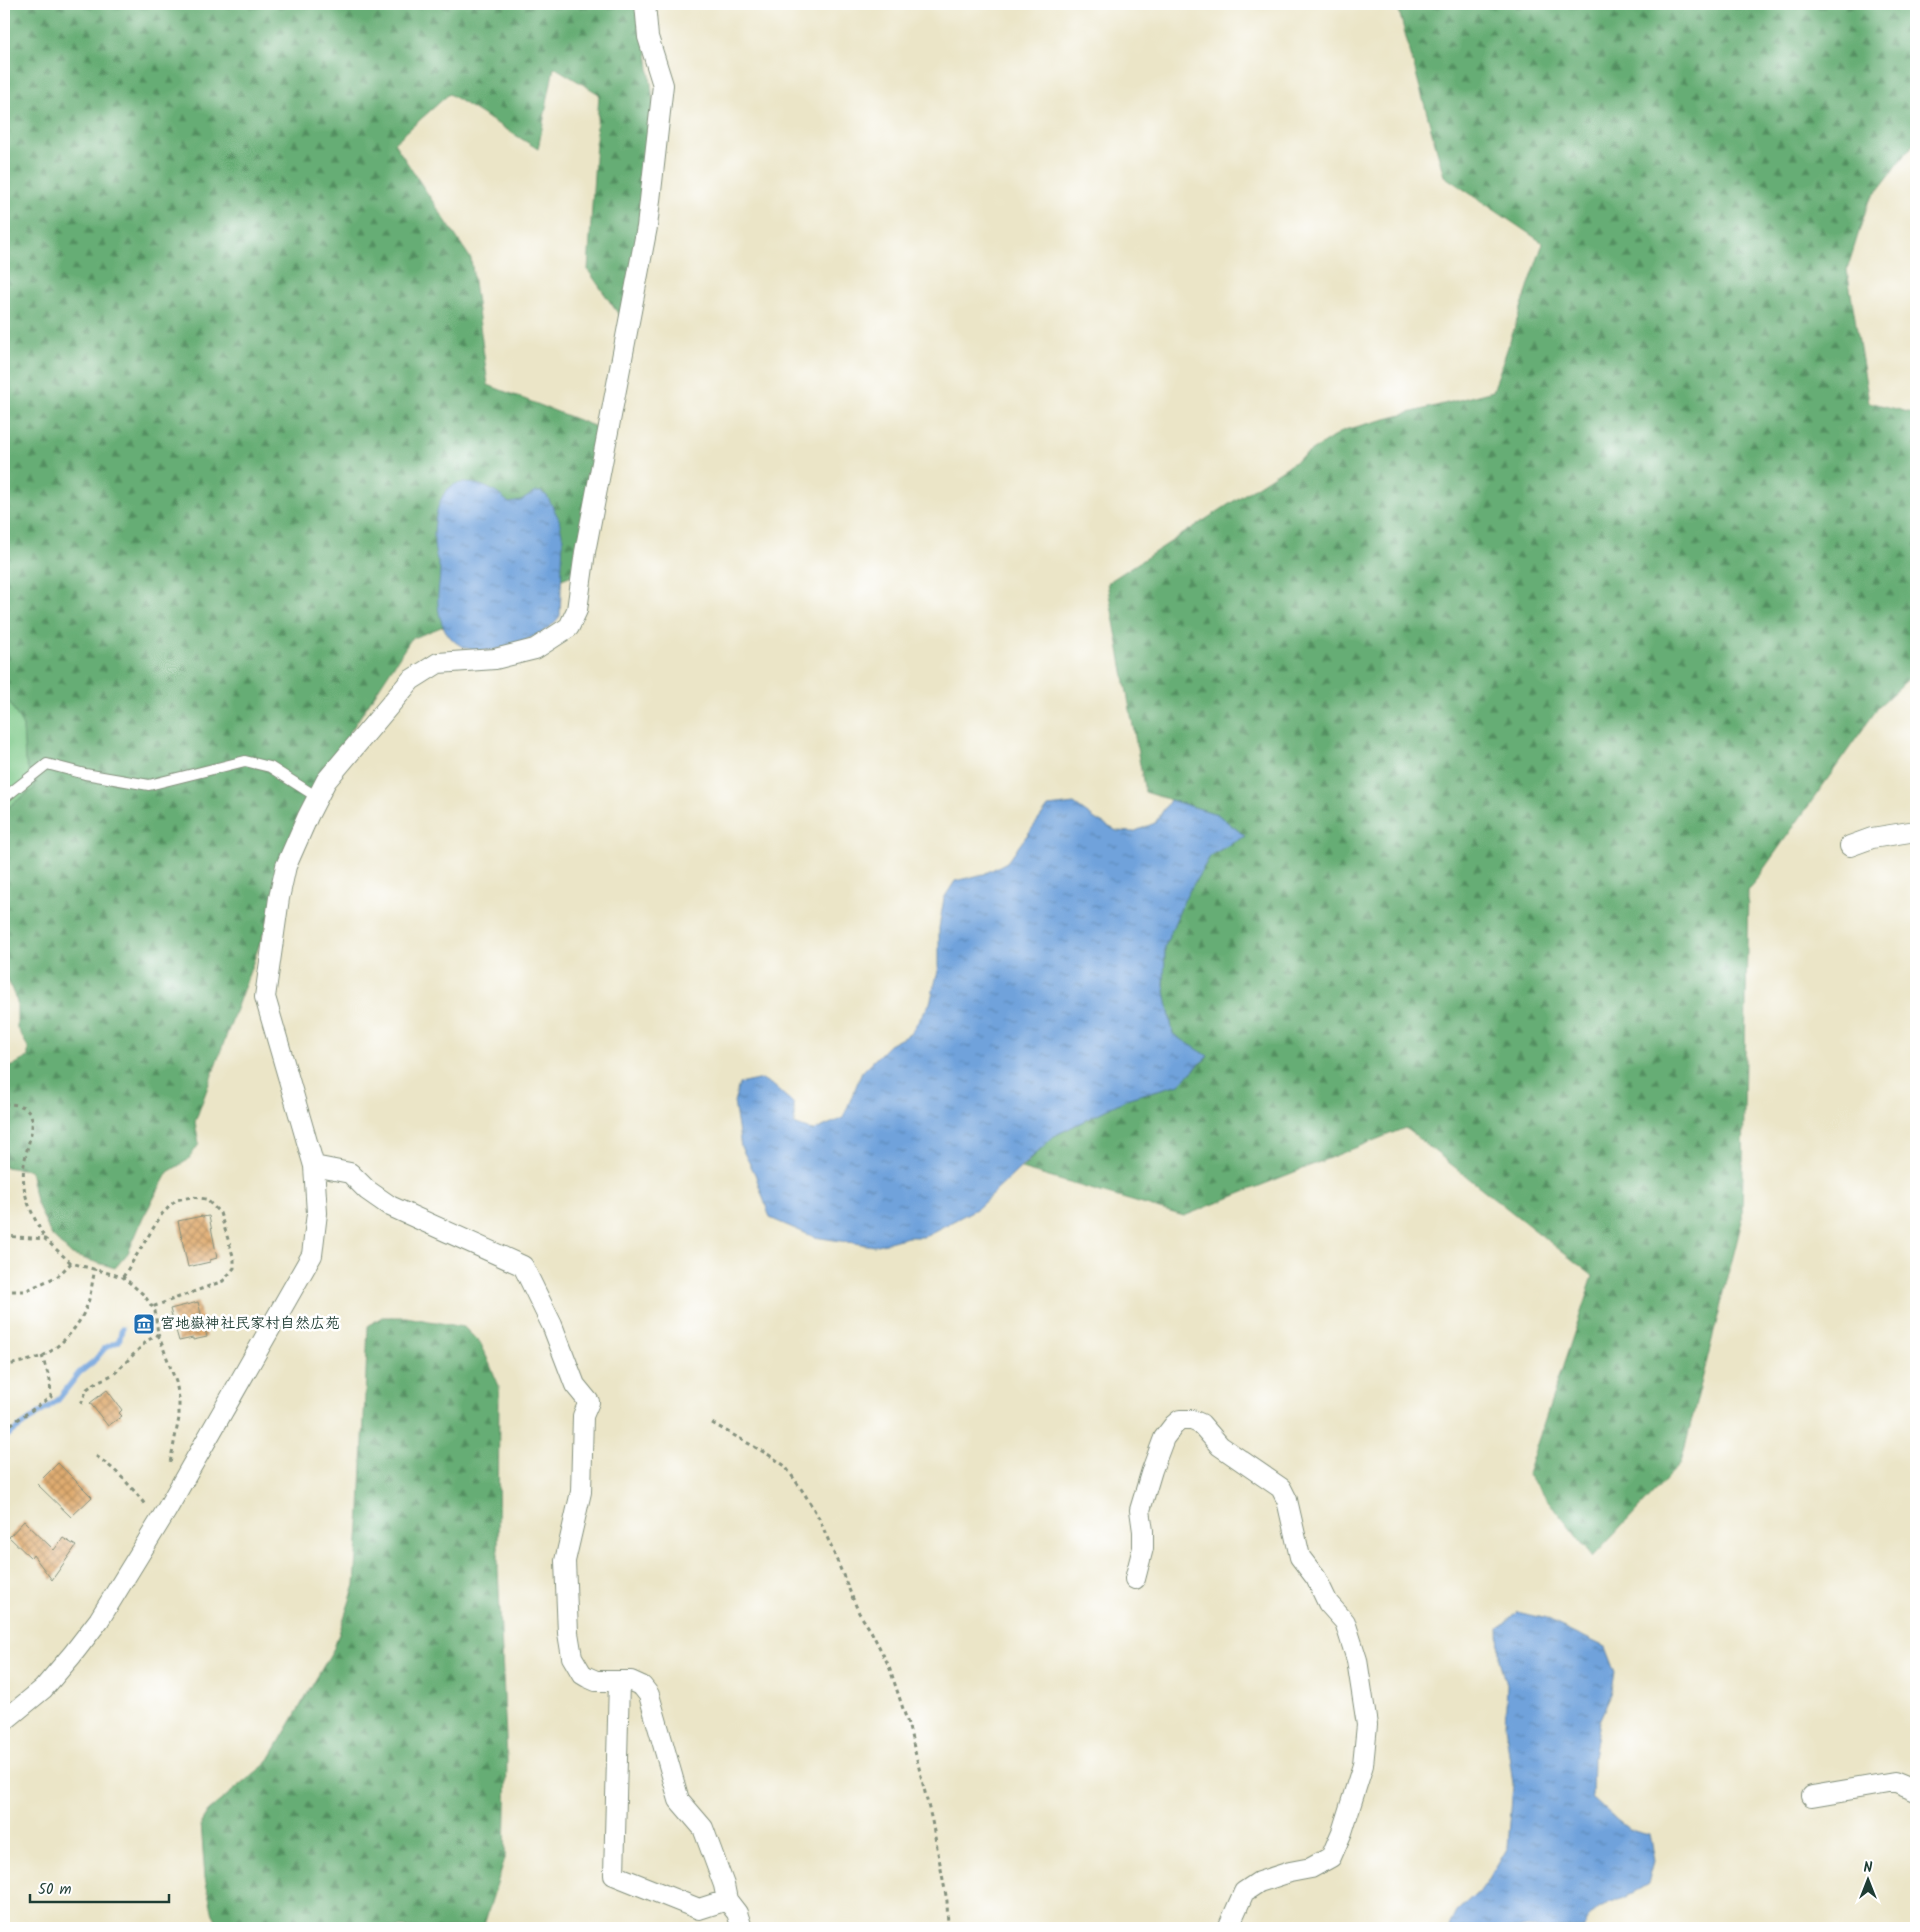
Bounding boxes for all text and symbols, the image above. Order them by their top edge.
museum icon: 宮地嶽神社民家村自然広苑 [132,1312,156,1336]
place label: 宮地嶽神社民家村自然広苑 [160,1312,340,1336]
north arrow [1842,1854,1892,1904]
text: N [1864,1857,1873,1879]
scale bar [30,1872,169,1904]
text: 50 m [38,1878,72,1902]

